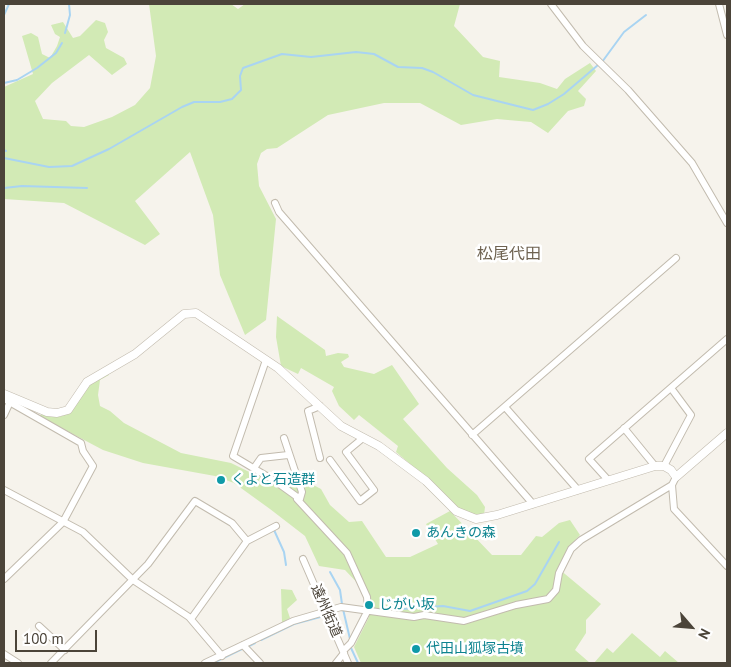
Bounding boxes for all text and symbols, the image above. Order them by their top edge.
district label: 松尾代田 [477,244,541,264]
place label: くよと石造群 [231,472,315,488]
marker: くよと石造群 [215,474,227,486]
place label: あんきの森 [426,525,496,541]
marker: あんきの森 [410,527,422,539]
street label: 遠州街道 [307,582,345,640]
place label: じがい坂 [379,597,435,613]
marker: じがい坂 [363,599,375,611]
north arrow [666,602,716,652]
scale bar [18,620,100,652]
text: N [694,626,714,642]
text: 100 m [23,629,64,648]
place label: 代田山狐塚古墳 [426,641,524,657]
marker: 代田山狐塚古墳 [410,643,422,655]

